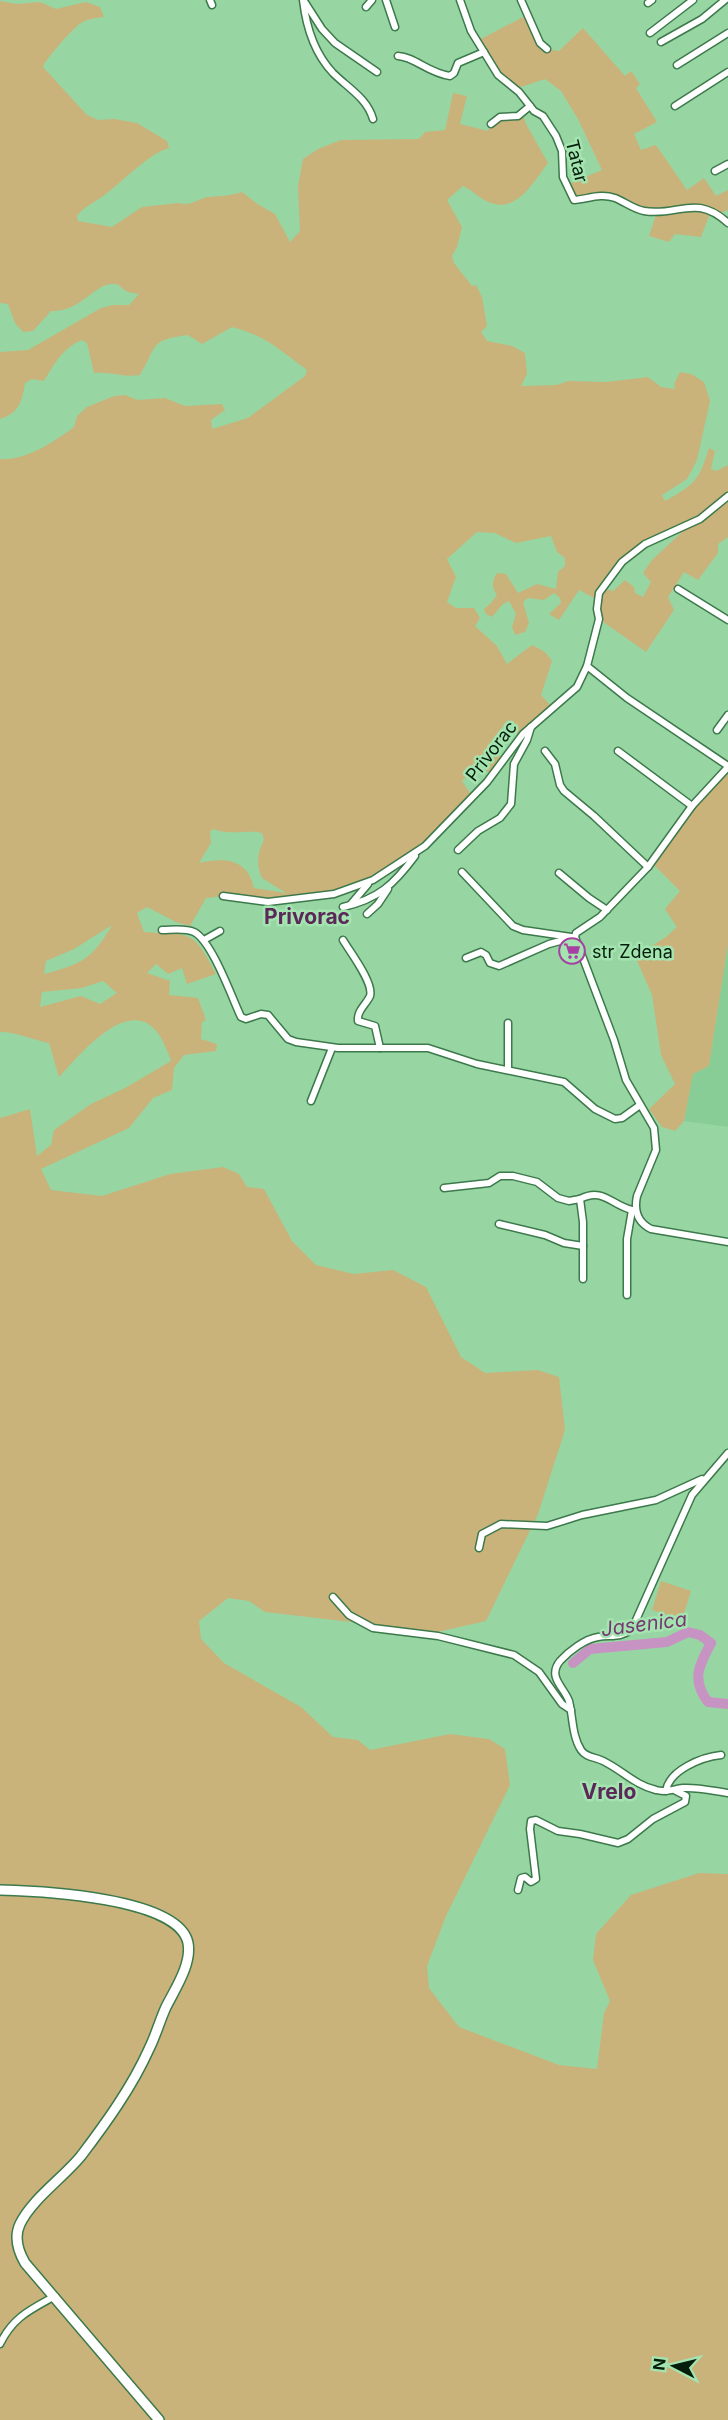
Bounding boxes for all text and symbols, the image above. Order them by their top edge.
street label: Tatar [562,137,592,185]
street label: Privorac [461,717,521,785]
district label: Privorac [264,904,350,929]
supermarket icon: str Zdena [557,936,587,966]
place label: str Zdena [592,941,673,962]
water label: Jasenica [600,1607,688,1641]
district label: Vrelo [582,1779,637,1804]
north arrow [644,2336,704,2396]
text: N [648,2357,670,2371]

